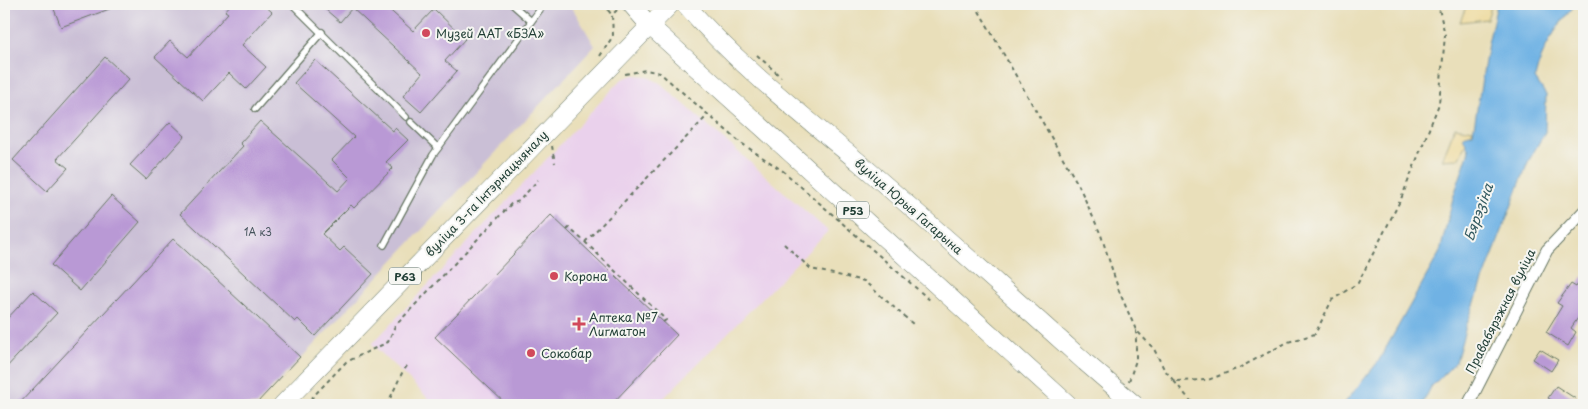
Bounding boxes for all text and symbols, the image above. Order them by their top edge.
place label: Музей ААТ «БЗА» [436,24,544,42]
marker: Музей ААТ «БЗА» [420,27,432,39]
street label: вуліца 3-га Інтэрнацыяналу [421,126,551,260]
street label: вуліца Юрыя Гагарына [851,154,968,259]
water label: Бярэзіна [1458,179,1499,244]
road number: Р53 [837,202,869,218]
house number: 1А к3 [244,224,272,239]
street label: Правабярэжная вуліца [1461,245,1540,377]
place label: Корона [564,267,608,285]
road number: Р63 [389,268,421,284]
marker: Корона [548,270,560,282]
place label: Аптека №7 Лигматон [589,308,658,340]
marker: Аптека №7 Лигматон [573,318,585,330]
place label: Сокобар [541,344,592,362]
marker: Сокобар [525,347,537,359]

